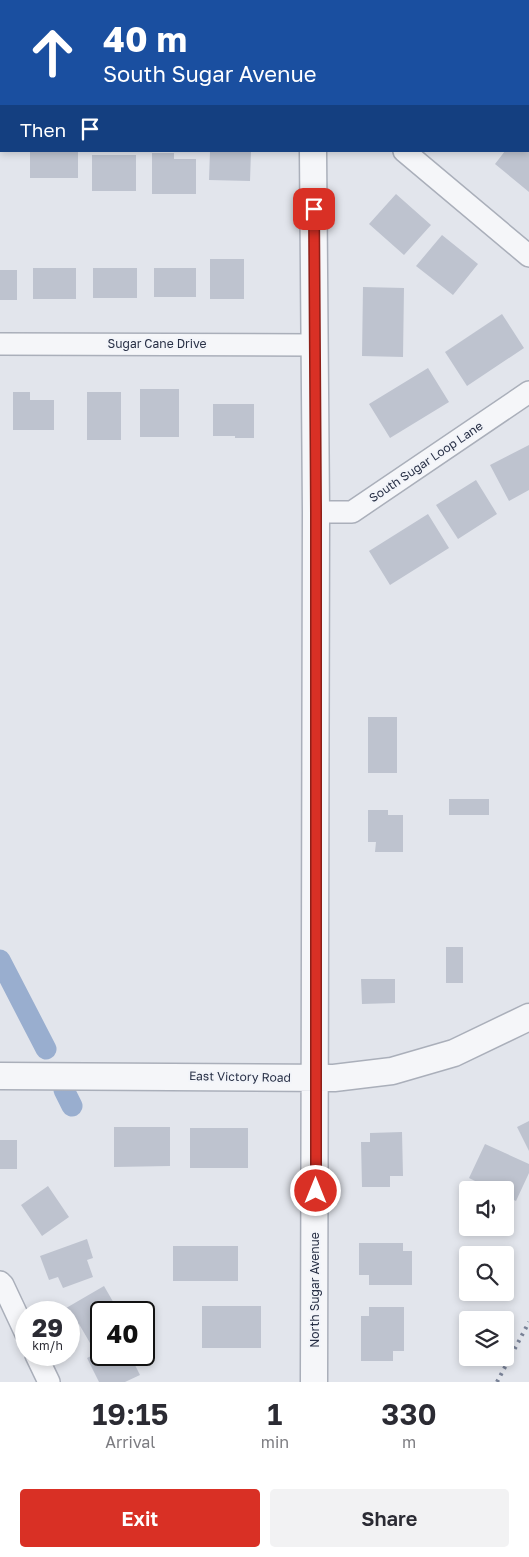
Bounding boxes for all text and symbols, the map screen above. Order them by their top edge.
text: 40 m [103,18,187,60]
icon: ahead [20,20,85,85]
text: South Sugar Avenue [103,60,317,87]
icon: arrive [76,115,104,143]
text: Then [20,118,66,141]
pin [293,188,335,230]
icon: arrive [300,195,328,223]
street label: Sugar Cane Drive [108,336,206,351]
street label: South Sugar Loop Lane [366,418,485,505]
street label: East Victory Road [189,1068,291,1085]
position arrow [289,1164,341,1216]
map controls [459,1181,514,1366]
button: sound [459,1181,514,1236]
street label: North Sugar Avenue [307,1232,322,1348]
button: search [459,1246,514,1301]
speed limit sign: 40 [90,1301,155,1366]
button: layers [459,1311,514,1366]
text: 29 [32,1312,63,1343]
text: km/h [32,1338,63,1353]
text: 19:15 [92,1396,168,1432]
text: 1 [267,1396,282,1432]
text: 330 [381,1396,437,1432]
text: Arrival [105,1432,155,1452]
text: min [261,1432,289,1452]
text: m [402,1432,416,1452]
button: Exit [20,1489,260,1547]
button: Share [270,1489,509,1547]

